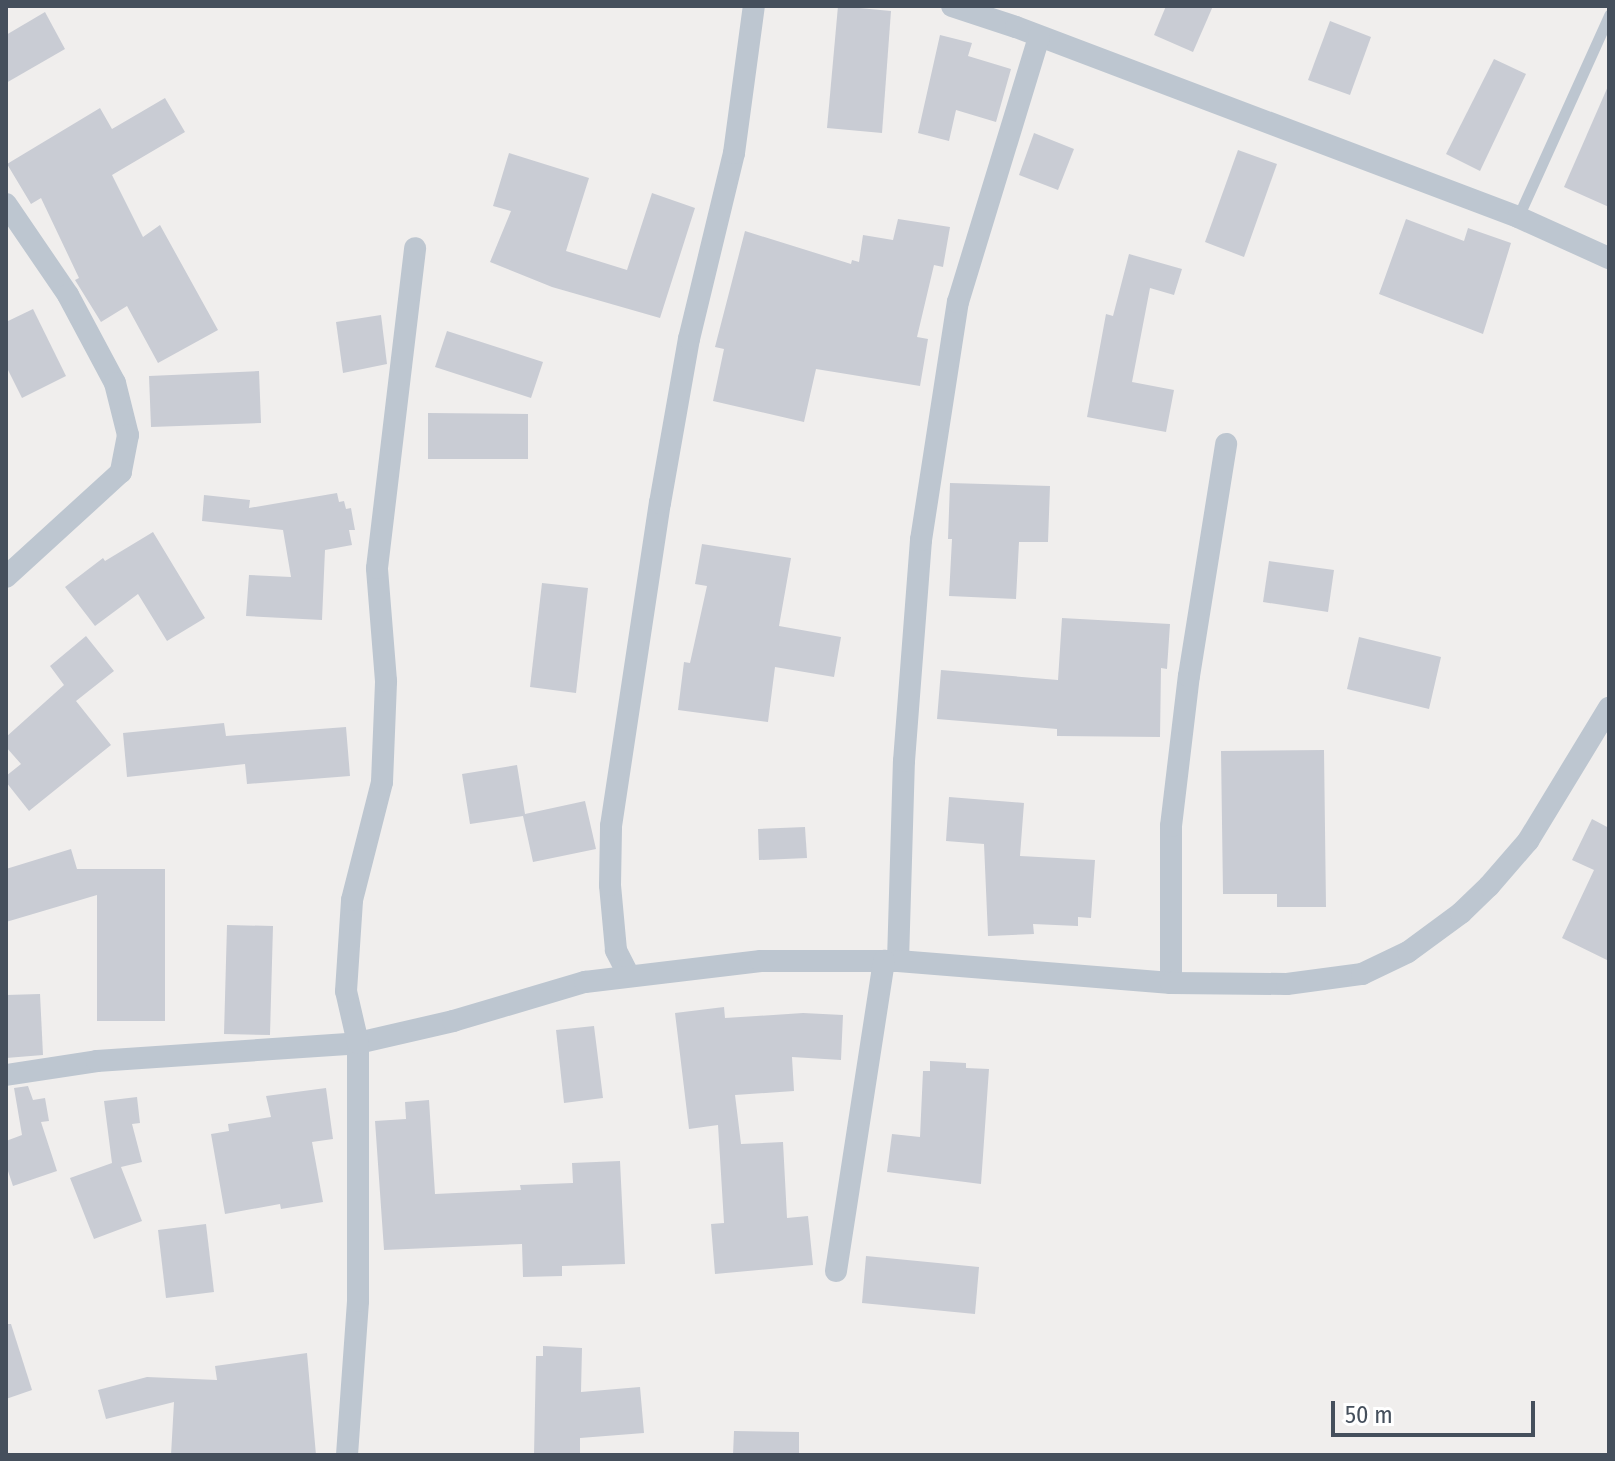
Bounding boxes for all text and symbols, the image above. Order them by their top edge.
scale bar [1335,1385,1539,1435]
text: 50 m [1345,1401,1393,1429]

